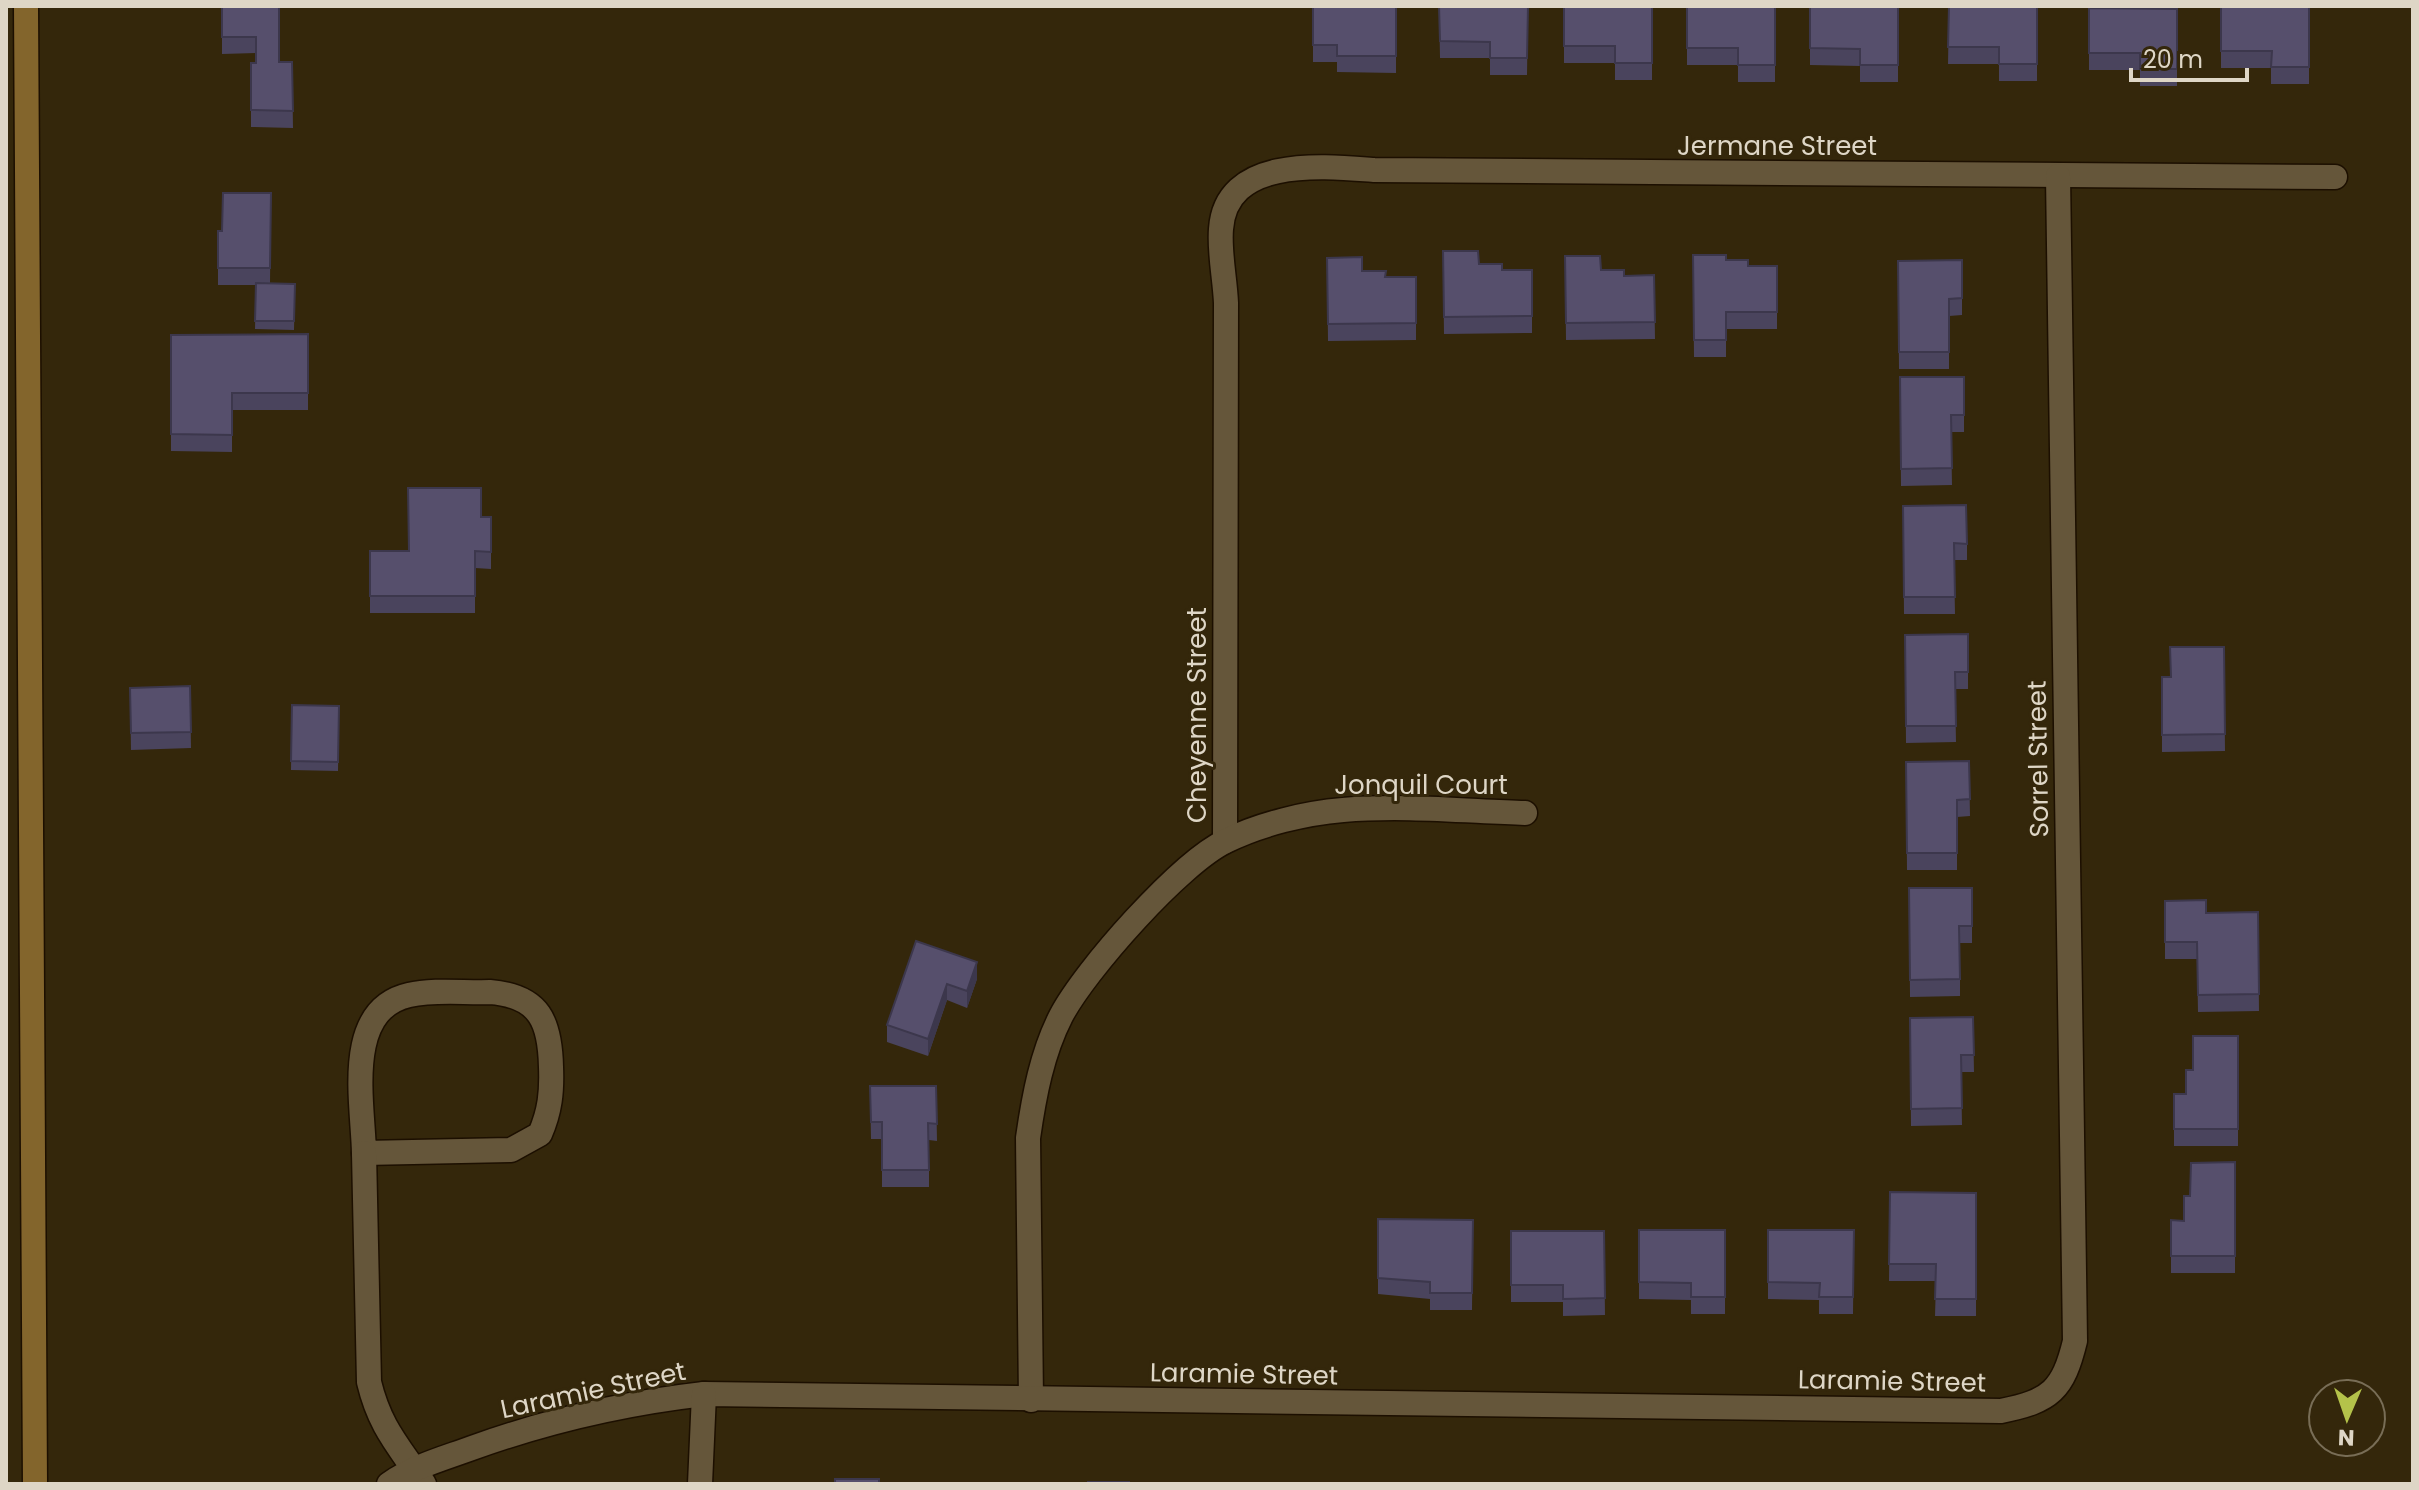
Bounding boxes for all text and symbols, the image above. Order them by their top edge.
scale bar [2131,32,2247,82]
text: 20 m [2143,43,2203,76]
street label: Jermane Street [1677,128,1877,164]
street label: Cheyenne Street [1179,607,1215,823]
street label: Sorrel Street [2019,680,2057,838]
street label: Jonquil Court [1334,767,1508,803]
street label: Laramie Street [497,1353,689,1427]
street label: Laramie Street [1149,1354,1339,1394]
street label: Laramie Street [1797,1361,1987,1401]
north arrow [2307,1378,2387,1458]
text: N [2338,1422,2355,1453]

